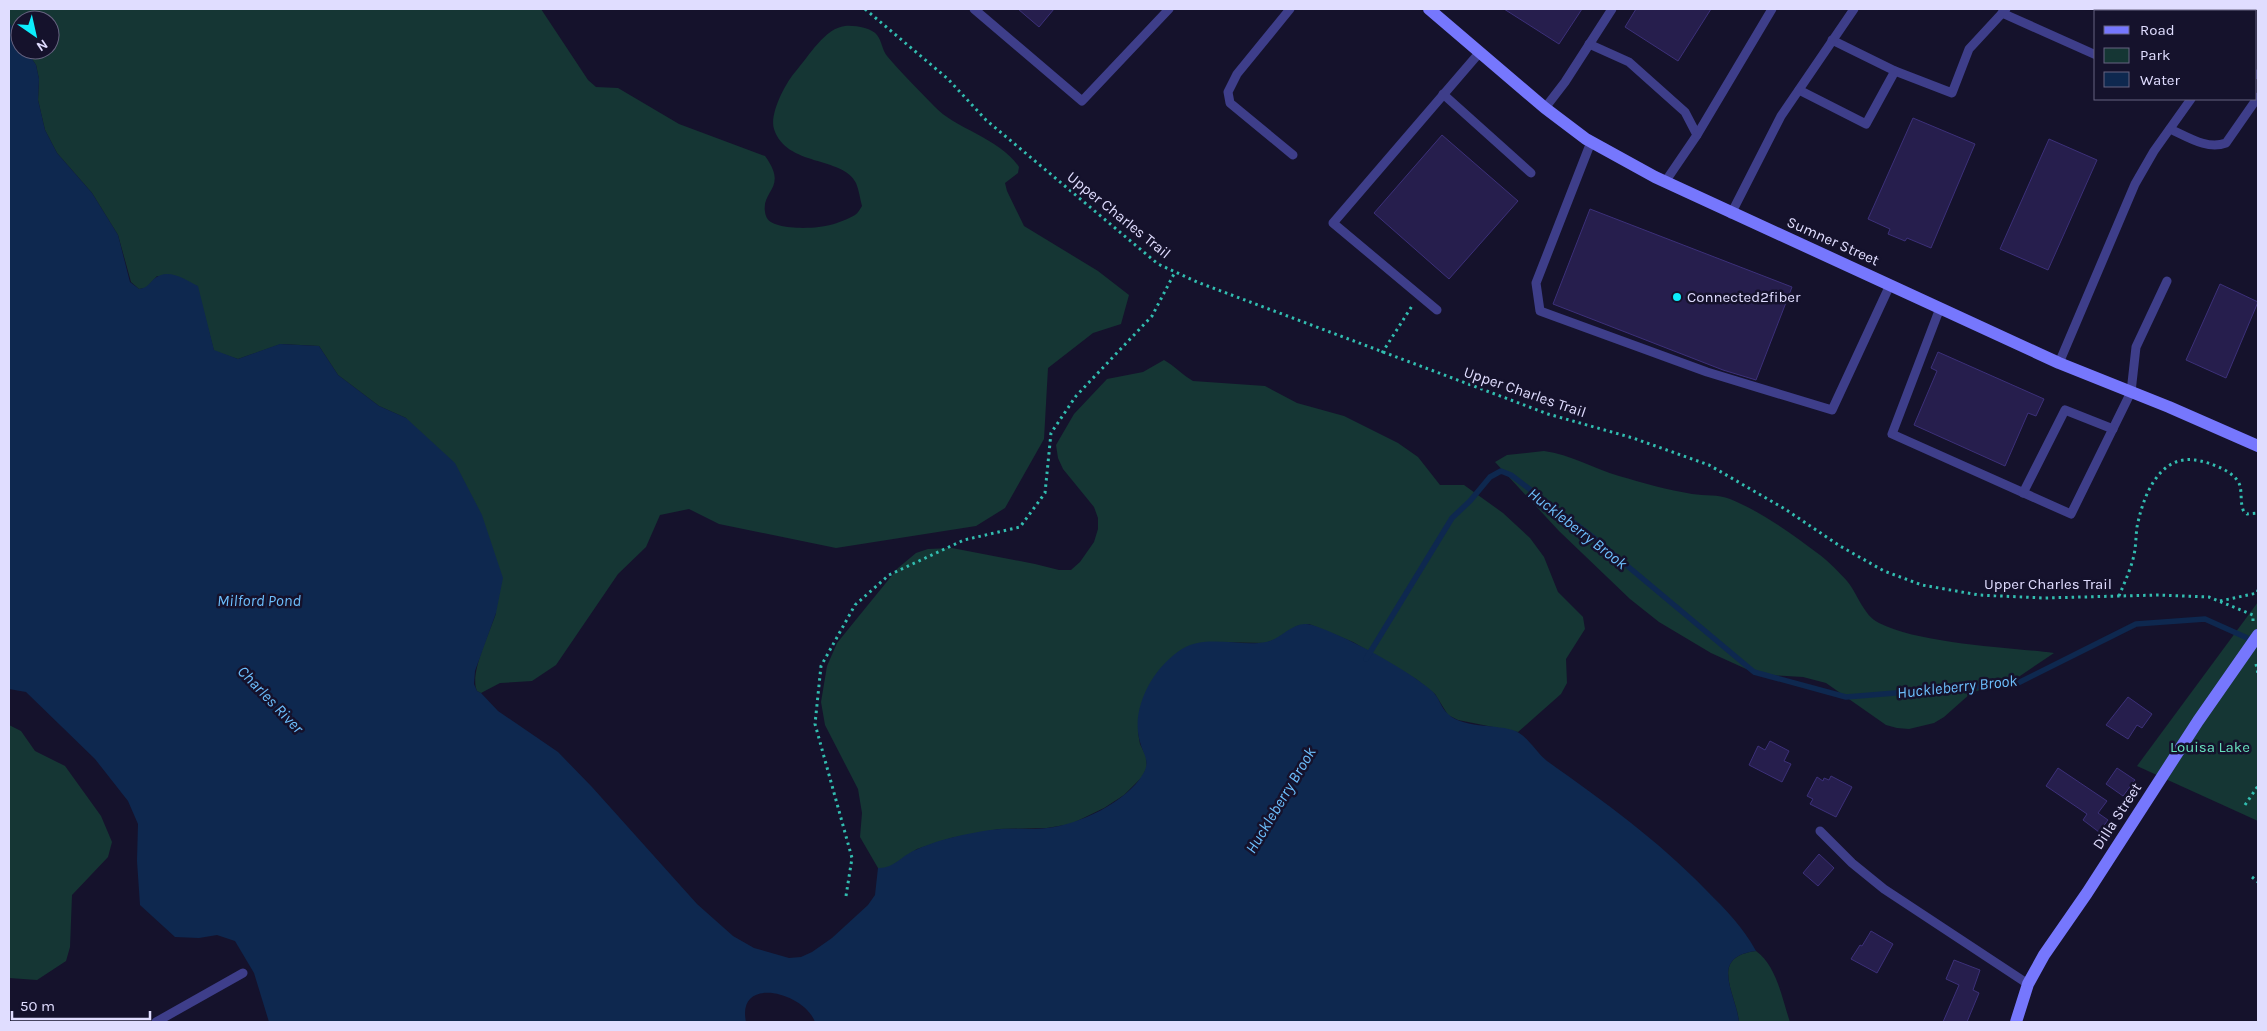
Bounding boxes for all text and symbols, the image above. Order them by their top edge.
north arrow [10,10,60,60]
legend [2094,10,2257,100]
text: Road [2140,21,2175,39]
text: N [33,36,51,55]
text: Park [2140,46,2170,64]
text: Water [2140,71,2181,89]
street label: Upper Charles Trail [1064,168,1174,262]
street label: Sumner Street [1784,213,1882,270]
place label: Connected2fiber [1687,288,1801,306]
marker: Connected2fiber [1671,291,1683,303]
street label: Upper Charles Trail [1462,363,1588,421]
water label: Huckleberry Brook [1524,484,1632,574]
street label: Upper Charles Trail [1984,575,2112,593]
water label: Milford Pond [217,591,301,610]
water label: Charles River [234,662,308,738]
water label: Huckleberry Brook [1896,671,2019,702]
park label: Louisa Lake [2170,738,2250,756]
water label: Huckleberry Brook [1241,743,1320,857]
street label: Dilla Street [2089,779,2145,853]
scale bar [12,988,150,1020]
text: 50 m [20,997,55,1015]

